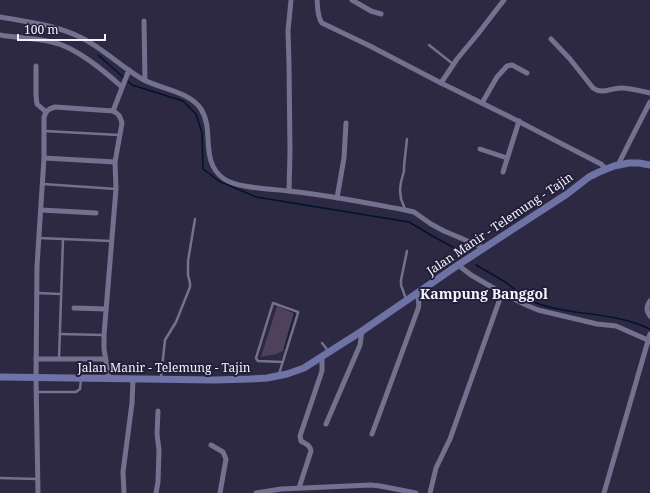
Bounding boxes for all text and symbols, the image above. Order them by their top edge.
scale bar [18,16,105,42]
text: 100 m [24,21,59,38]
street label: Jalan Manir - Telemung - Tajin [422,168,576,280]
district label: Kampung Banggol [420,284,548,303]
street label: Jalan Manir - Telemung - Tajin [77,359,251,376]

